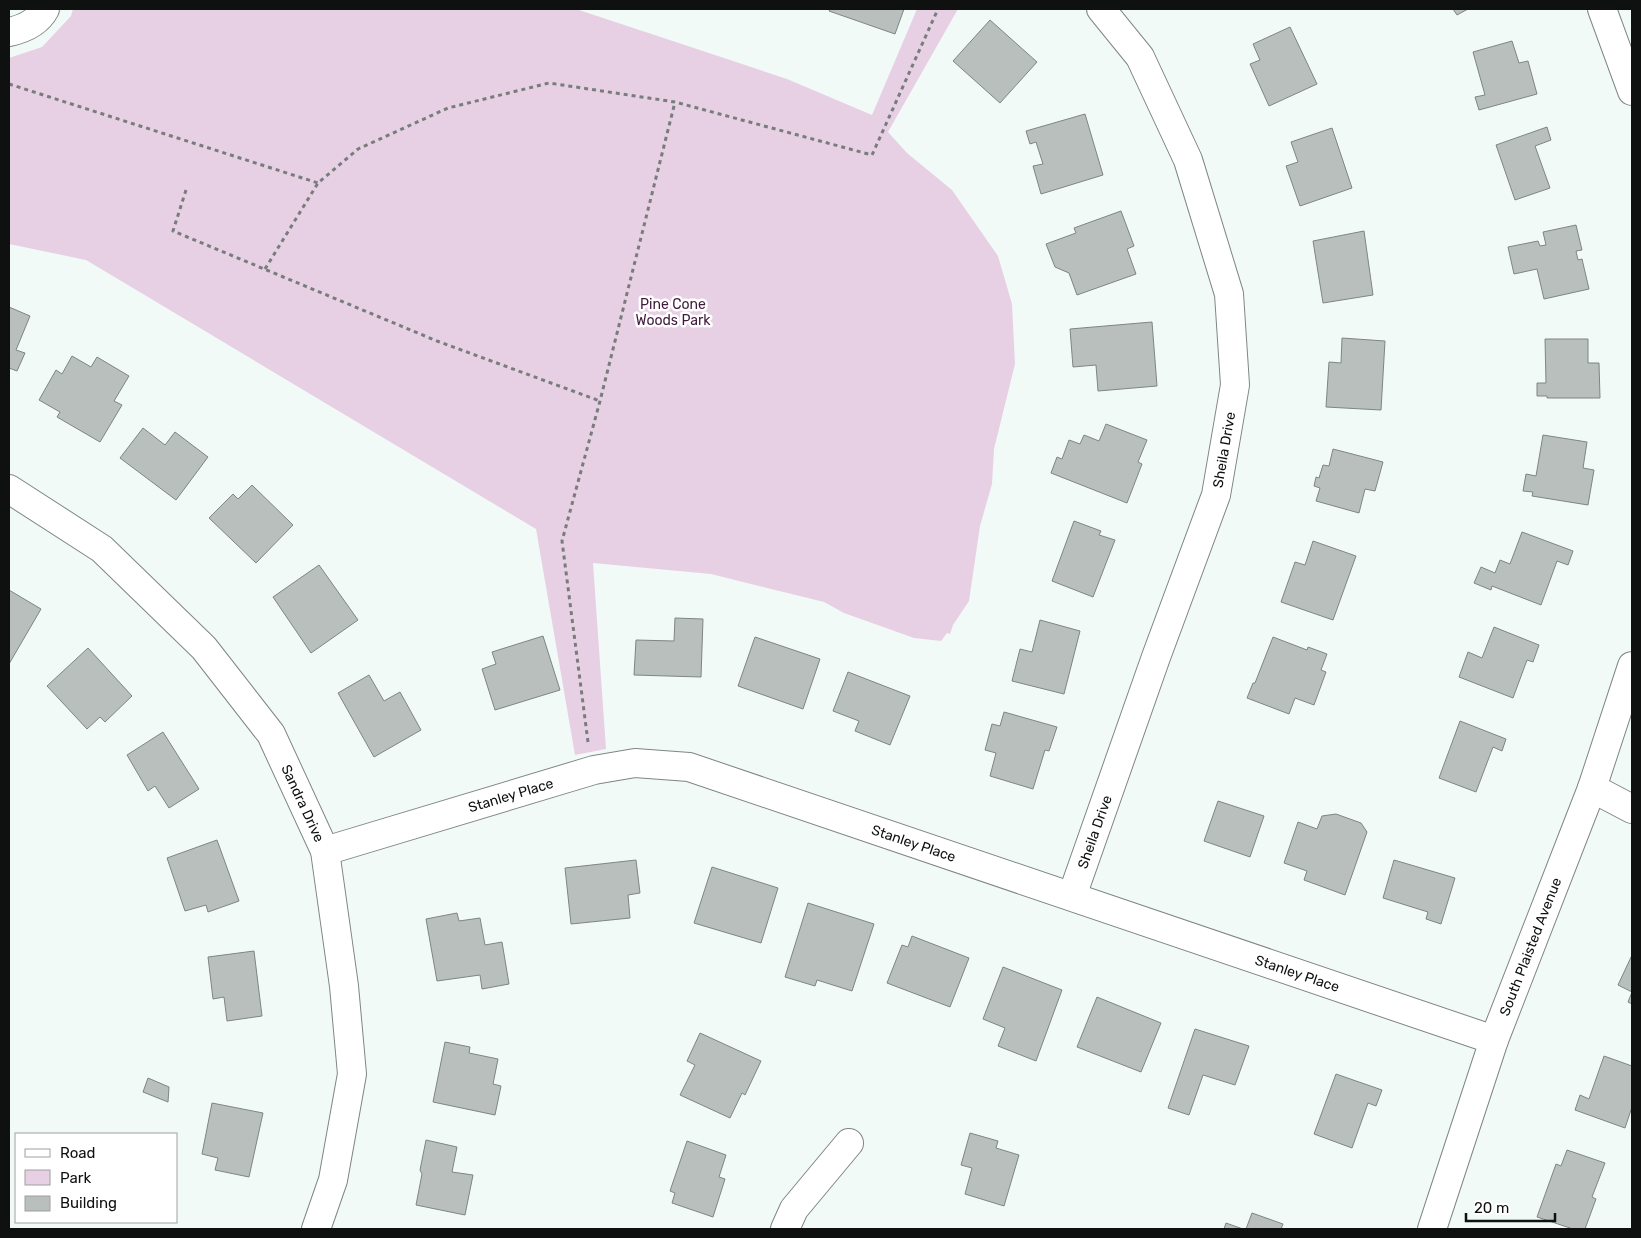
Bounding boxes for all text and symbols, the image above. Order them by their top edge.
park label: Pine Cone Woods Park [635,296,711,329]
street label: Sheila Drive [1209,410,1239,489]
street label: Sandra Drive [278,762,328,845]
street label: Stanley Place [466,774,555,816]
street label: Sheila Drive [1074,793,1115,871]
street label: Stanley Place [869,821,958,865]
street label: South Plaisted Avenue [1496,875,1565,1018]
street label: Stanley Place [1253,951,1342,996]
legend [15,1133,178,1223]
text: Road [60,1144,96,1162]
text: Park [60,1169,91,1187]
scale bar [1466,1190,1555,1222]
text: Building [60,1194,117,1212]
text: 20 m [1474,1199,1509,1217]

